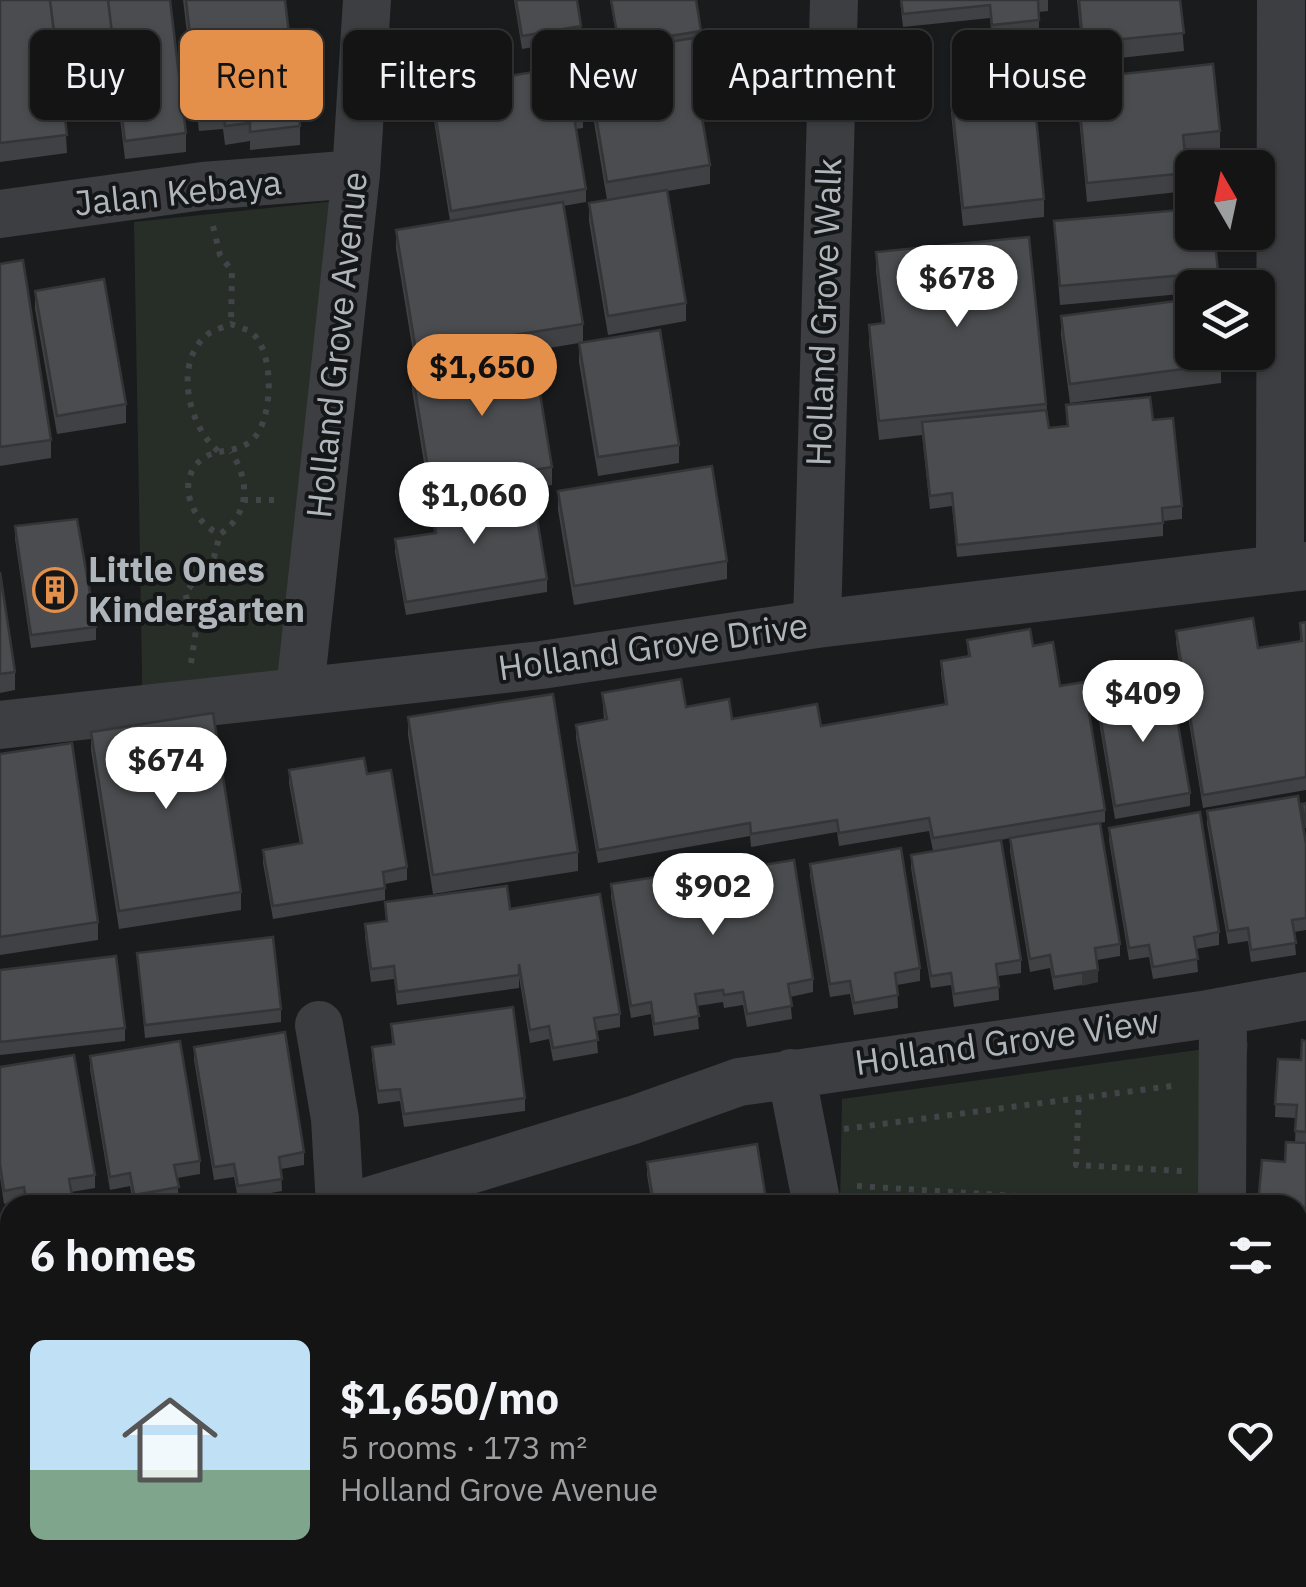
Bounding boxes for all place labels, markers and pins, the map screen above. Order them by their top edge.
pin: $678 [898,245,1016,330]
pin: $1,650 [401,334,563,419]
pin: $1,060 [393,462,555,547]
place label: Little Ones Kindergarten [88,546,305,632]
building icon: Little Ones Kindergarten [32,567,78,613]
pin: $409 [1084,660,1202,745]
pin: $674 [107,727,225,812]
pin: $902 [654,853,772,938]

